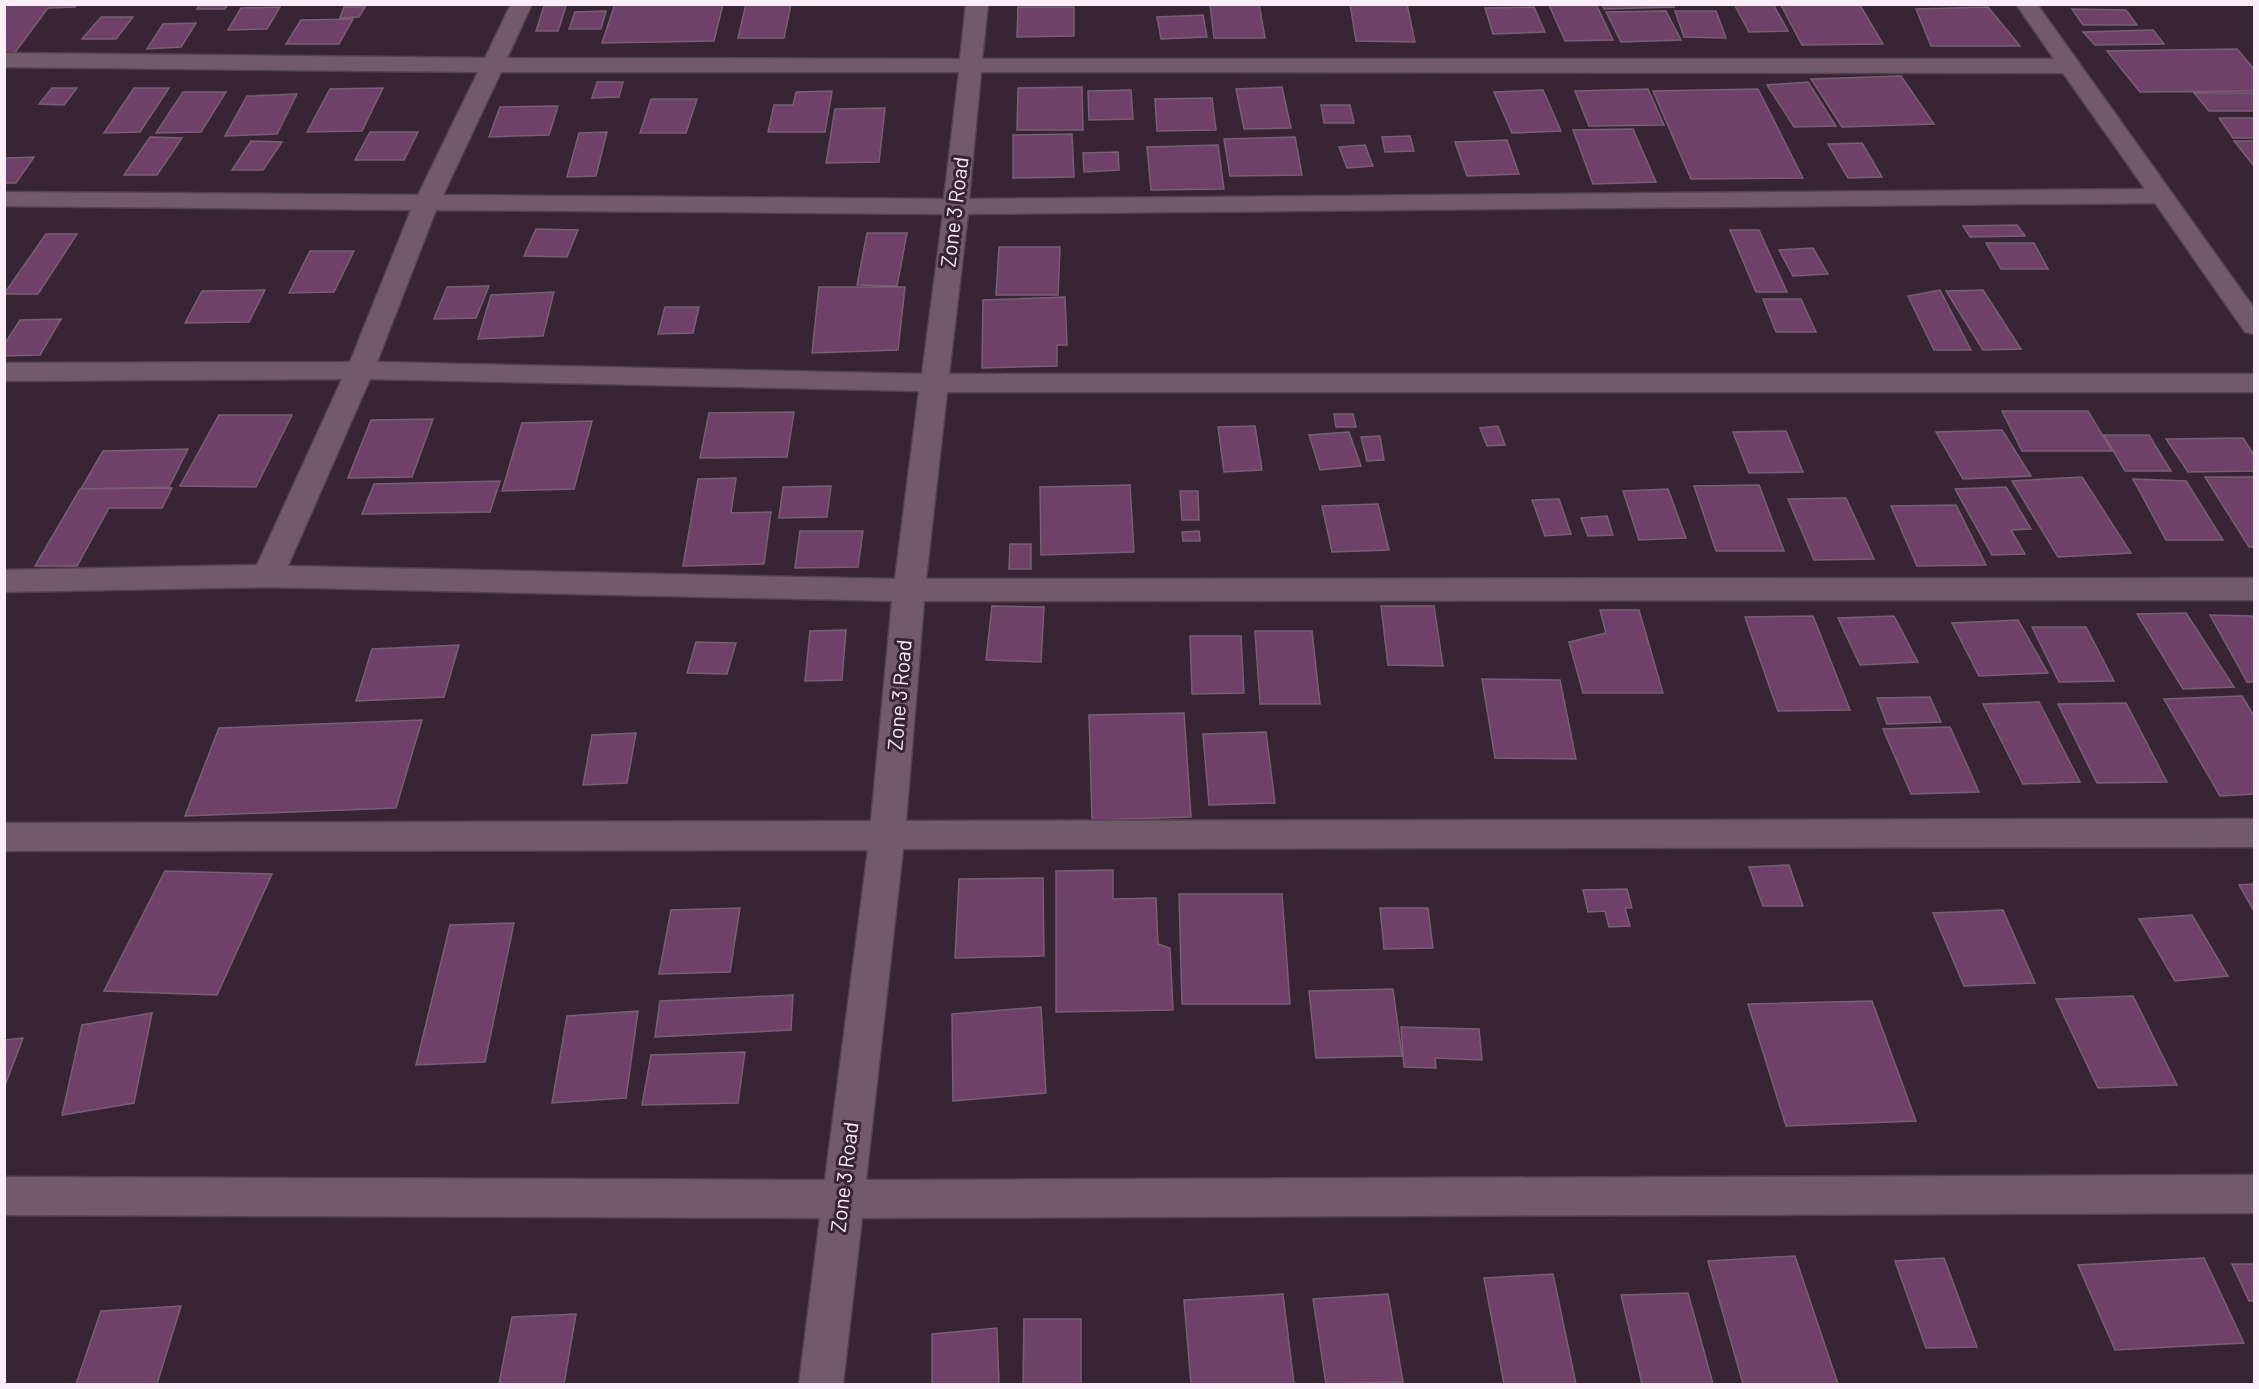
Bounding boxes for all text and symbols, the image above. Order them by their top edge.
street label: Zone 3 Road [934,155,973,268]
street label: Zone 3 Road [881,638,916,751]
street label: Zone 3 Road [824,1120,863,1233]

